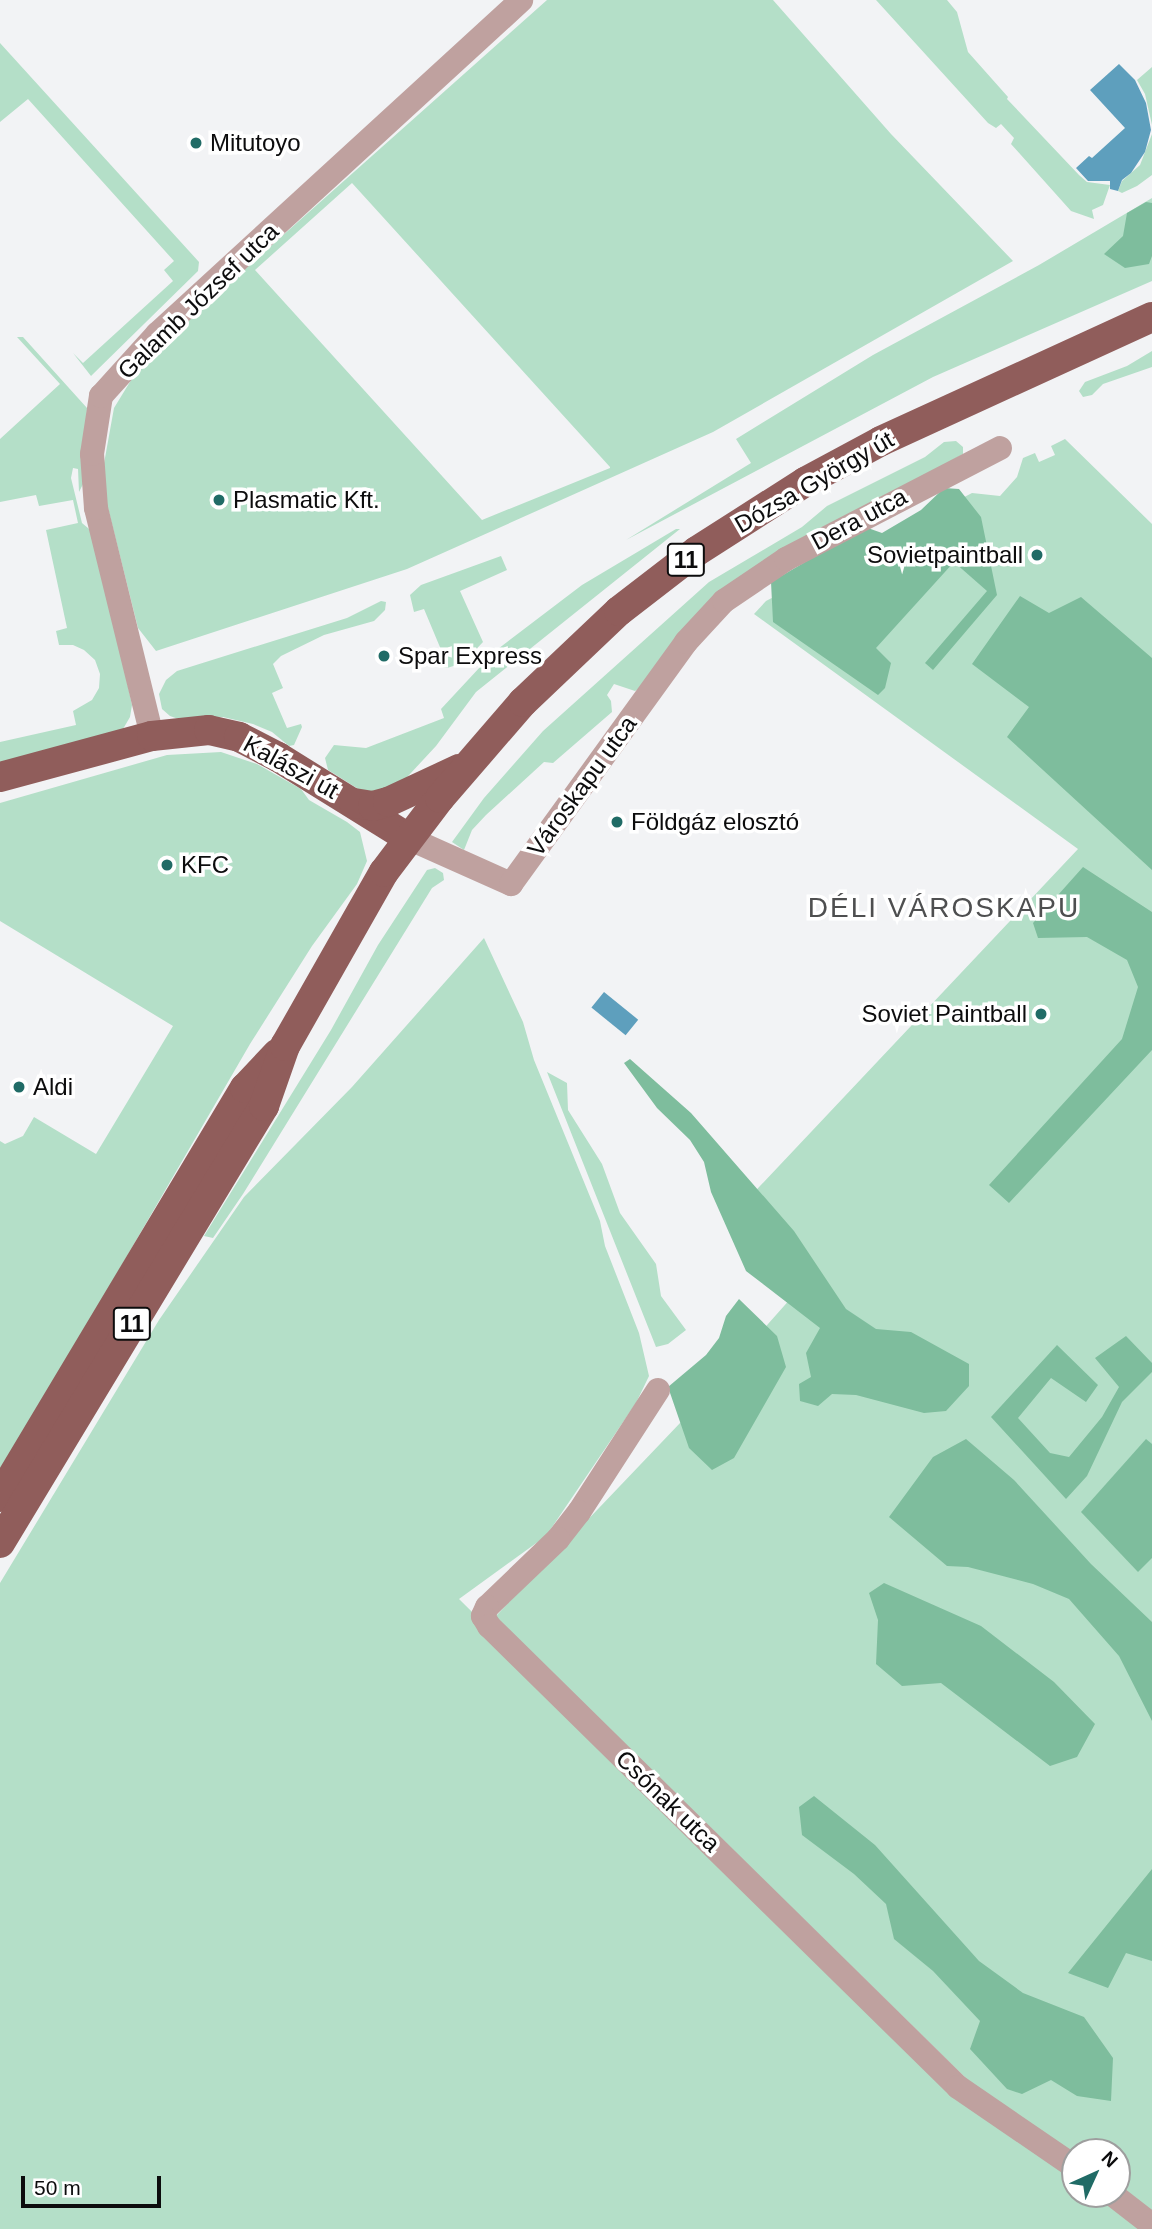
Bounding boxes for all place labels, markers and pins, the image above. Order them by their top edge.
place label: Mitutoyo [210,129,301,157]
marker: Mitutoyo [188,135,204,151]
place label: Plasmatic Kft. [233,486,380,514]
marker: Plasmatic Kft. [211,492,227,508]
place label: Sovietpaintball [867,541,1023,569]
marker: Sovietpaintball [1029,547,1045,563]
place label: Spar Express [398,642,542,670]
marker: Spar Express [376,648,392,664]
place label: Földgáz elosztó [631,808,799,836]
marker: Földgáz elosztó [609,814,625,830]
place label: KFC [181,851,229,879]
marker: KFC [159,857,175,873]
place label: Soviet Paintball [862,1000,1027,1028]
marker: Soviet Paintball [1033,1006,1049,1022]
place label: Aldi [33,1073,73,1101]
marker: Aldi [11,1079,27,1095]

